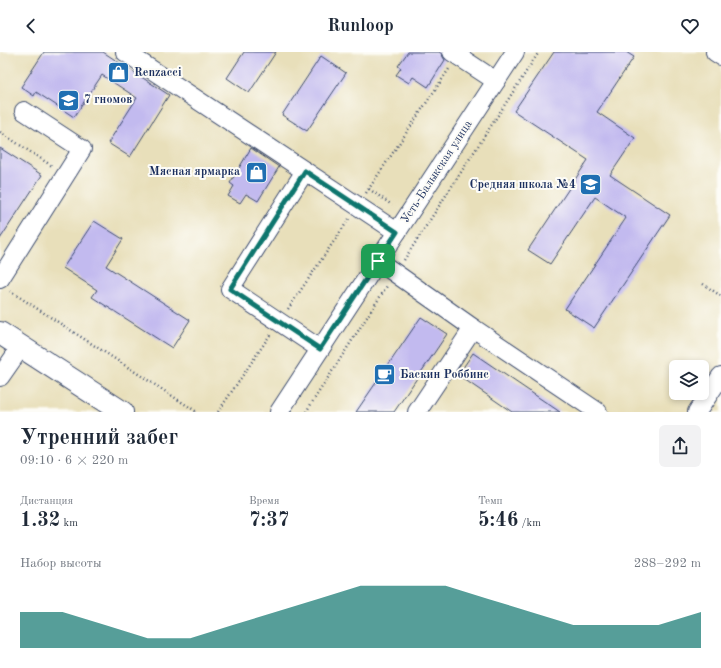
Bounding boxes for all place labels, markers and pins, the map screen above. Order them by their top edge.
shop icon: Renzacci [105,60,131,86]
place label: Renzacci [134,67,182,79]
school or university icon: 7 гномов [56,87,82,113]
place label: 7 гномов [84,94,132,106]
shop icon: Мясная ярмарка [243,159,269,185]
place label: Мясная ярмарка [149,166,240,178]
school or university icon: Средняя школа №4 [578,172,604,198]
place label: Средняя школа №4 [470,179,576,191]
pin [361,244,395,278]
cafe icon: Баскин Роббинс [372,362,398,388]
place label: Баскин Роббинс [400,369,489,381]

